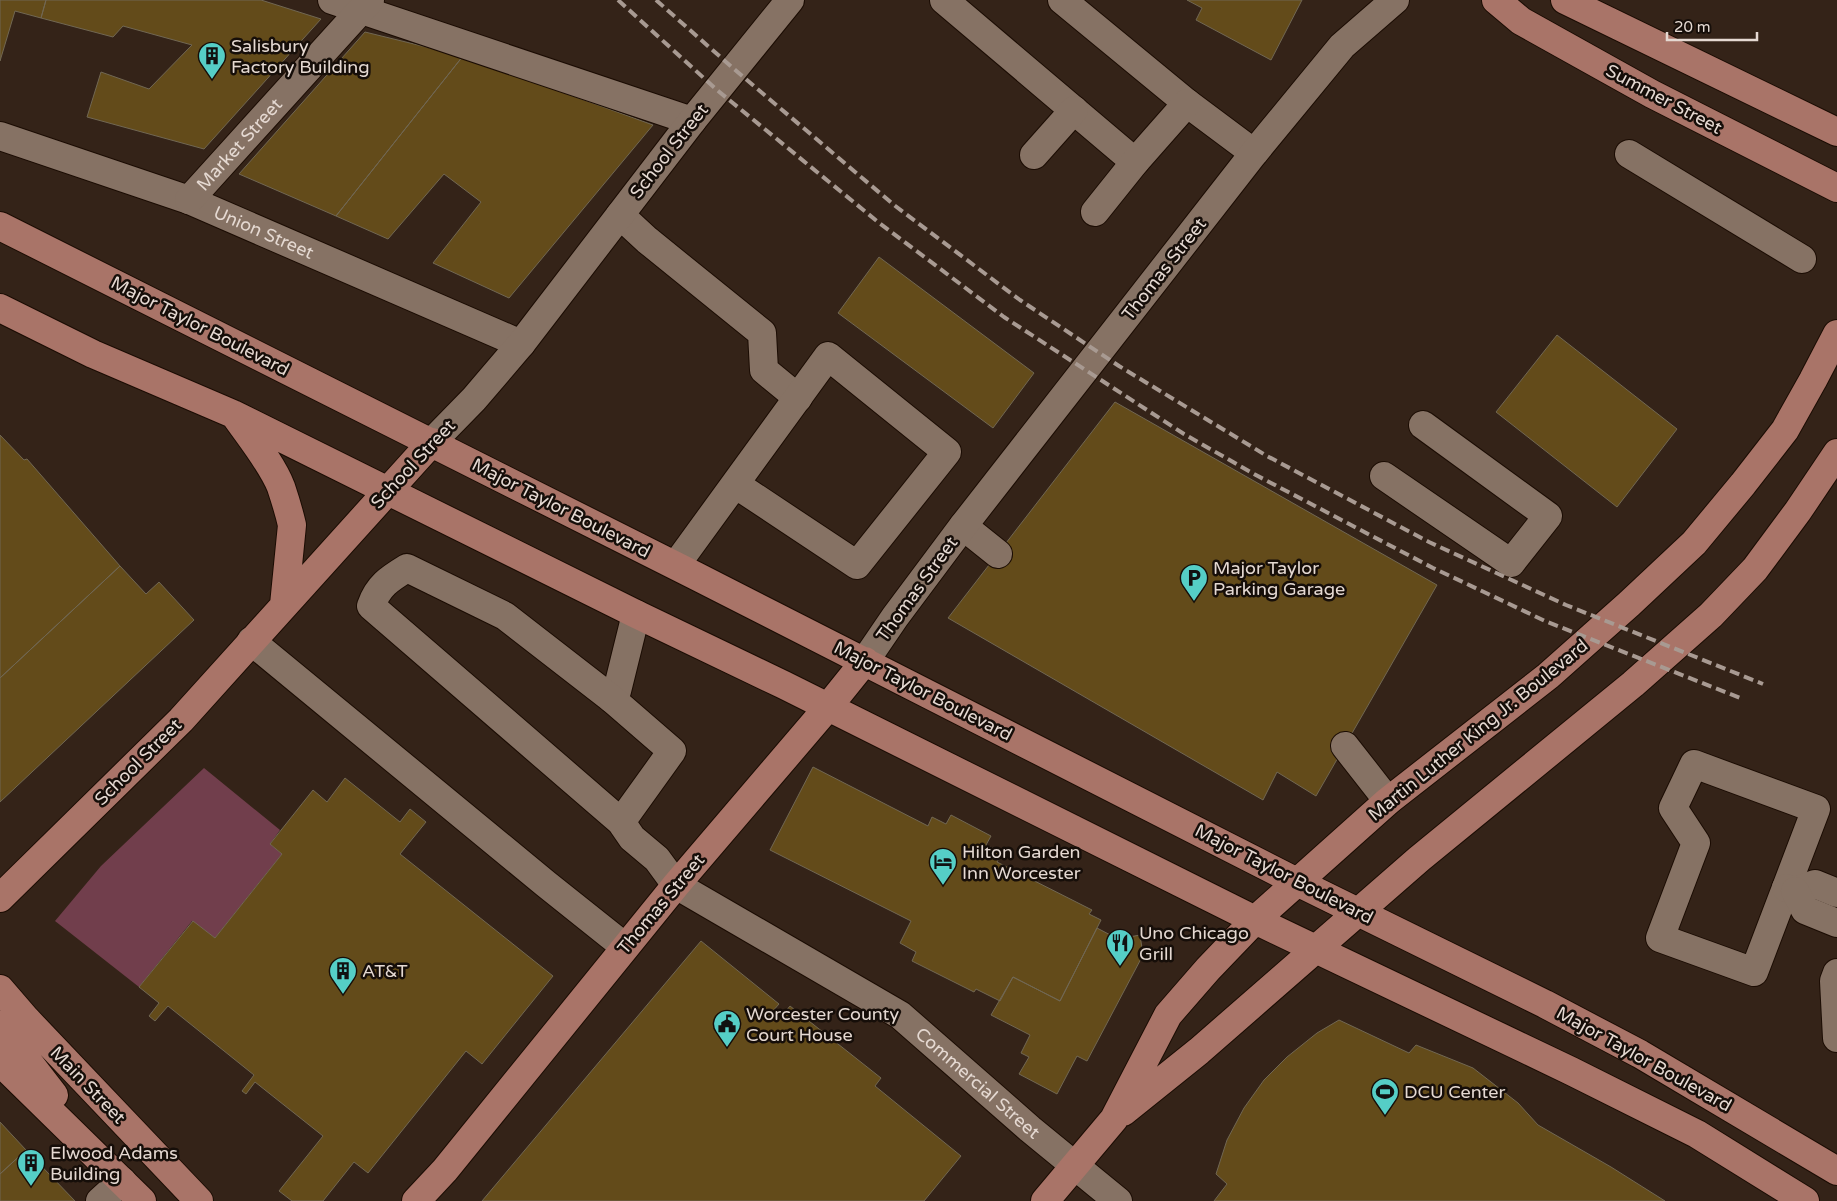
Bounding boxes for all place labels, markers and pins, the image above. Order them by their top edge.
place label: Salisbury Factory Building [231,35,370,78]
building icon: Salisbury Factory Building [197,41,227,80]
place label: Major Taylor Parking Garage [1213,557,1345,600]
parking icon: Major Taylor Parking Garage [1179,563,1209,602]
place label: Hilton Garden Inn Worcester [962,841,1081,884]
hotel icon: Hilton Garden Inn Worcester [928,847,958,886]
place label: Uno Chicago Grill [1139,922,1249,965]
restaurant icon: Uno Chicago Grill [1105,928,1135,967]
building icon: AT&T [328,956,358,995]
place label: AT&T [362,960,408,982]
place label: Worcester County Court House [746,1003,899,1046]
public building icon: Worcester County Court House [712,1009,742,1048]
sports icon: DCU Center [1370,1077,1400,1116]
place label: DCU Center [1404,1081,1505,1103]
place label: Elwood Adams Building [50,1142,178,1185]
building icon: Elwood Adams Building [16,1148,46,1187]

